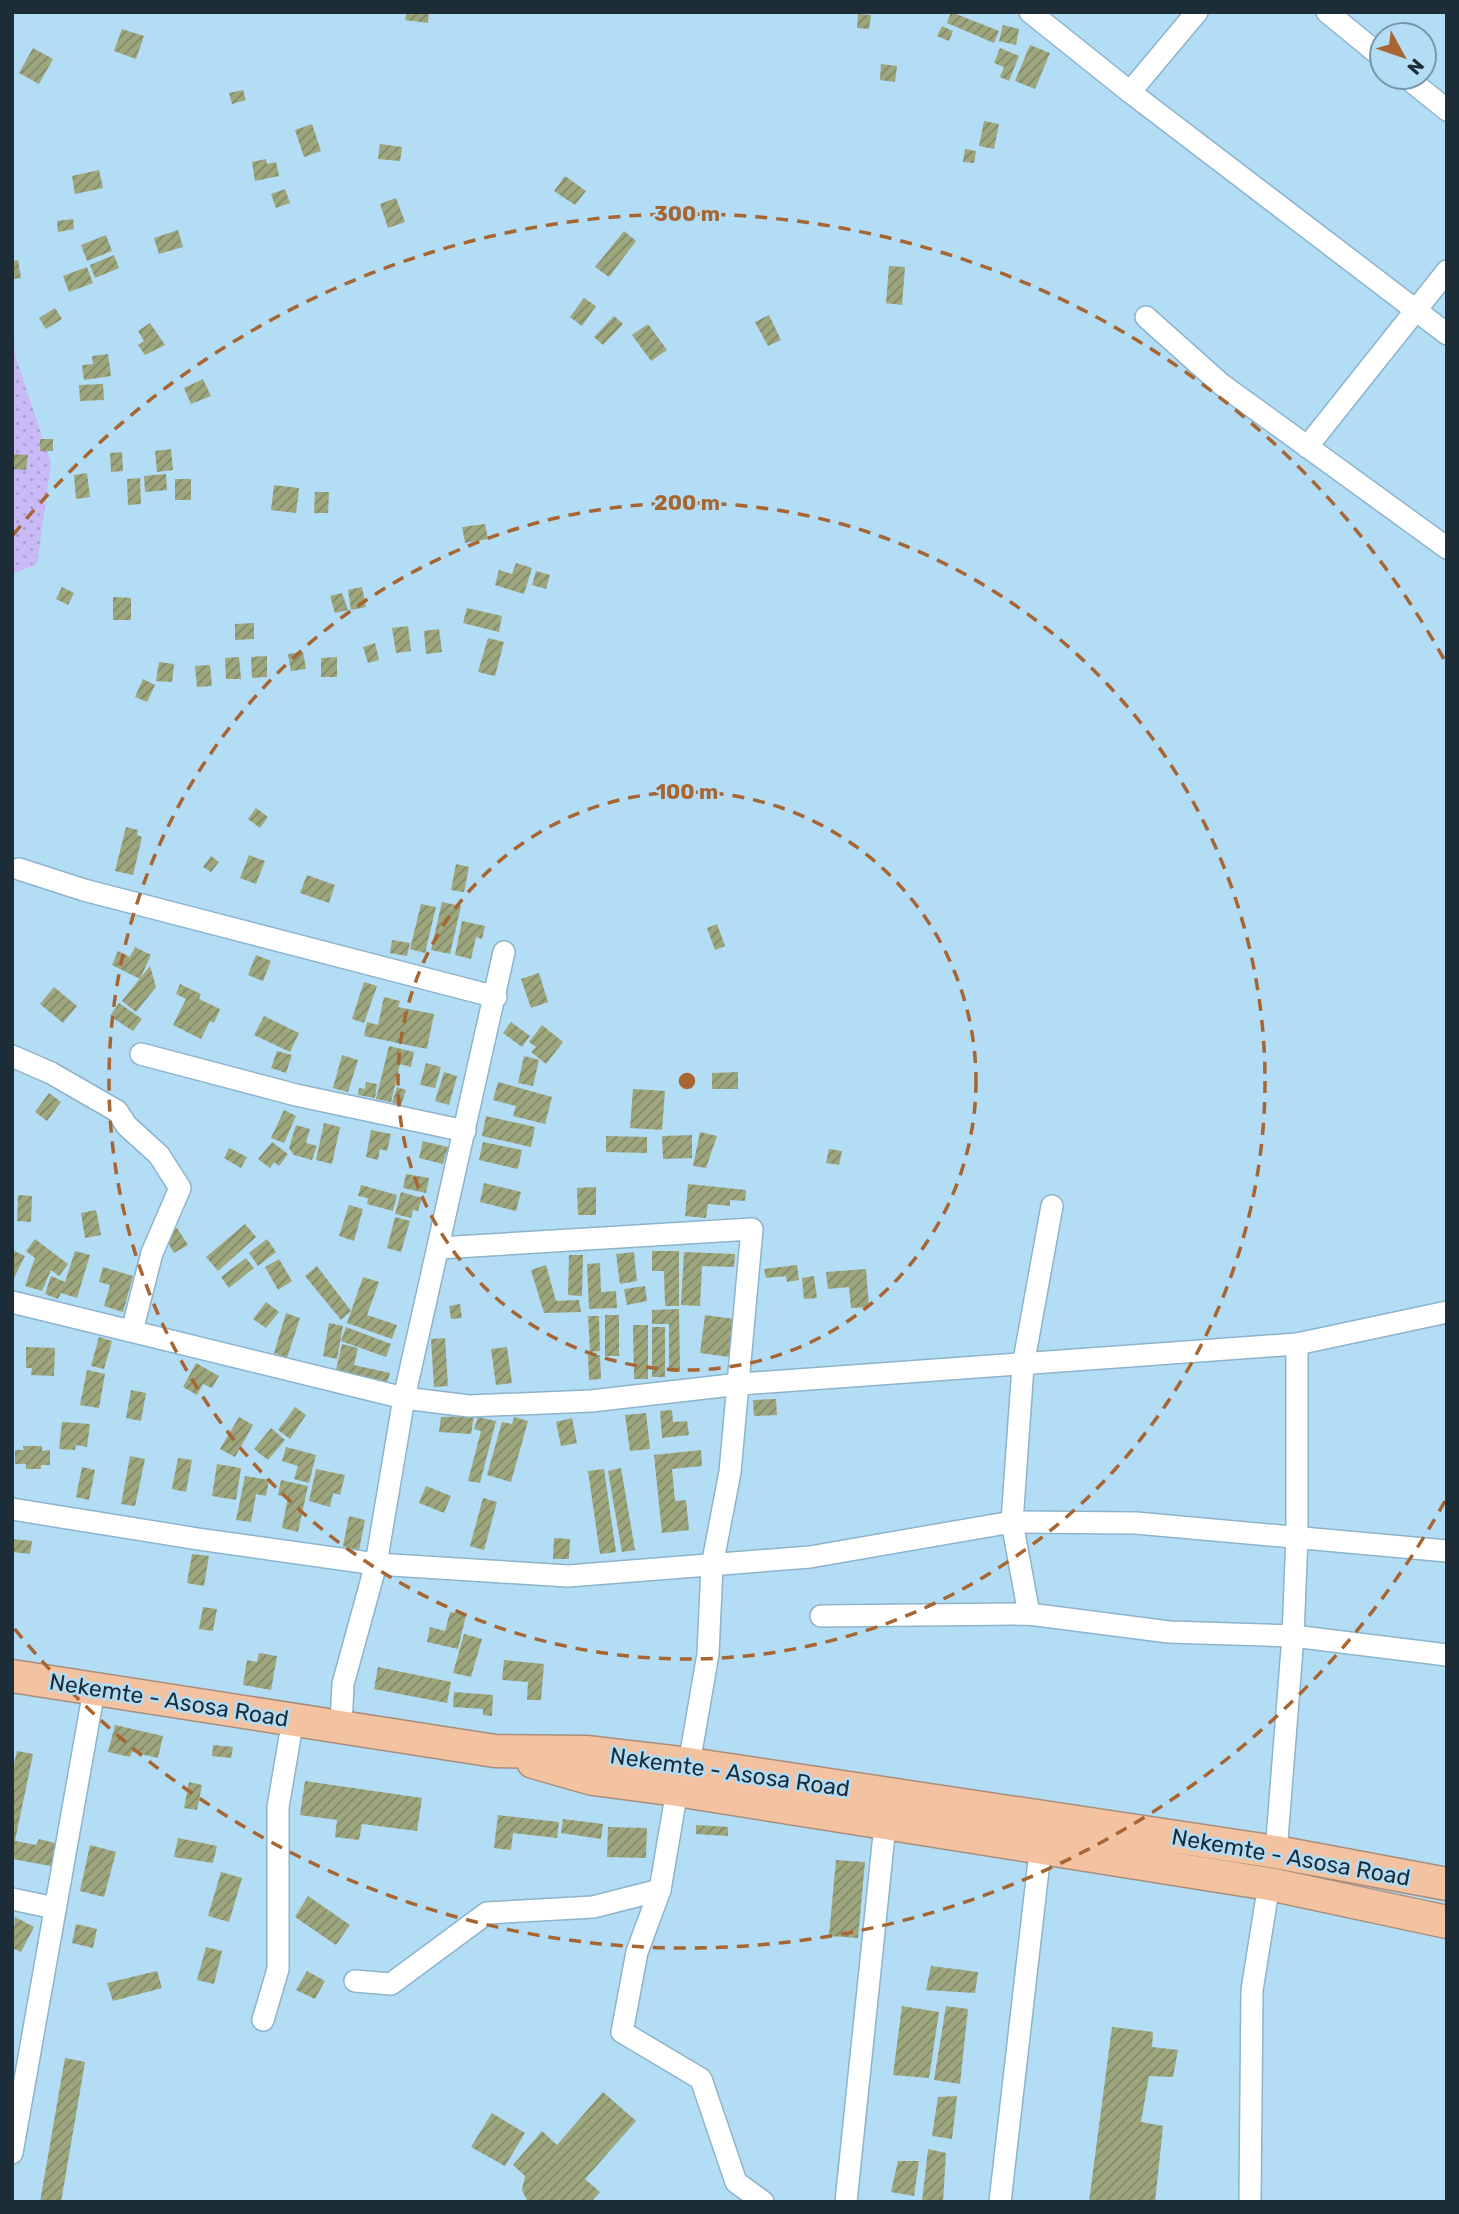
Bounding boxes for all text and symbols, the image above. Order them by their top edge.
north arrow [1368,21,1438,91]
text: N [1402,54,1429,79]
text: 300 m [654,201,720,226]
text: 200 m [654,490,720,515]
text: 100 m [656,779,718,804]
centre of rings [675,1069,699,1093]
street label: Nekemte - Asosa Road [47,1667,291,1733]
street label: Nekemte - Asosa Road [608,1741,852,1803]
street label: Nekemte - Asosa Road [1169,1822,1413,1892]

